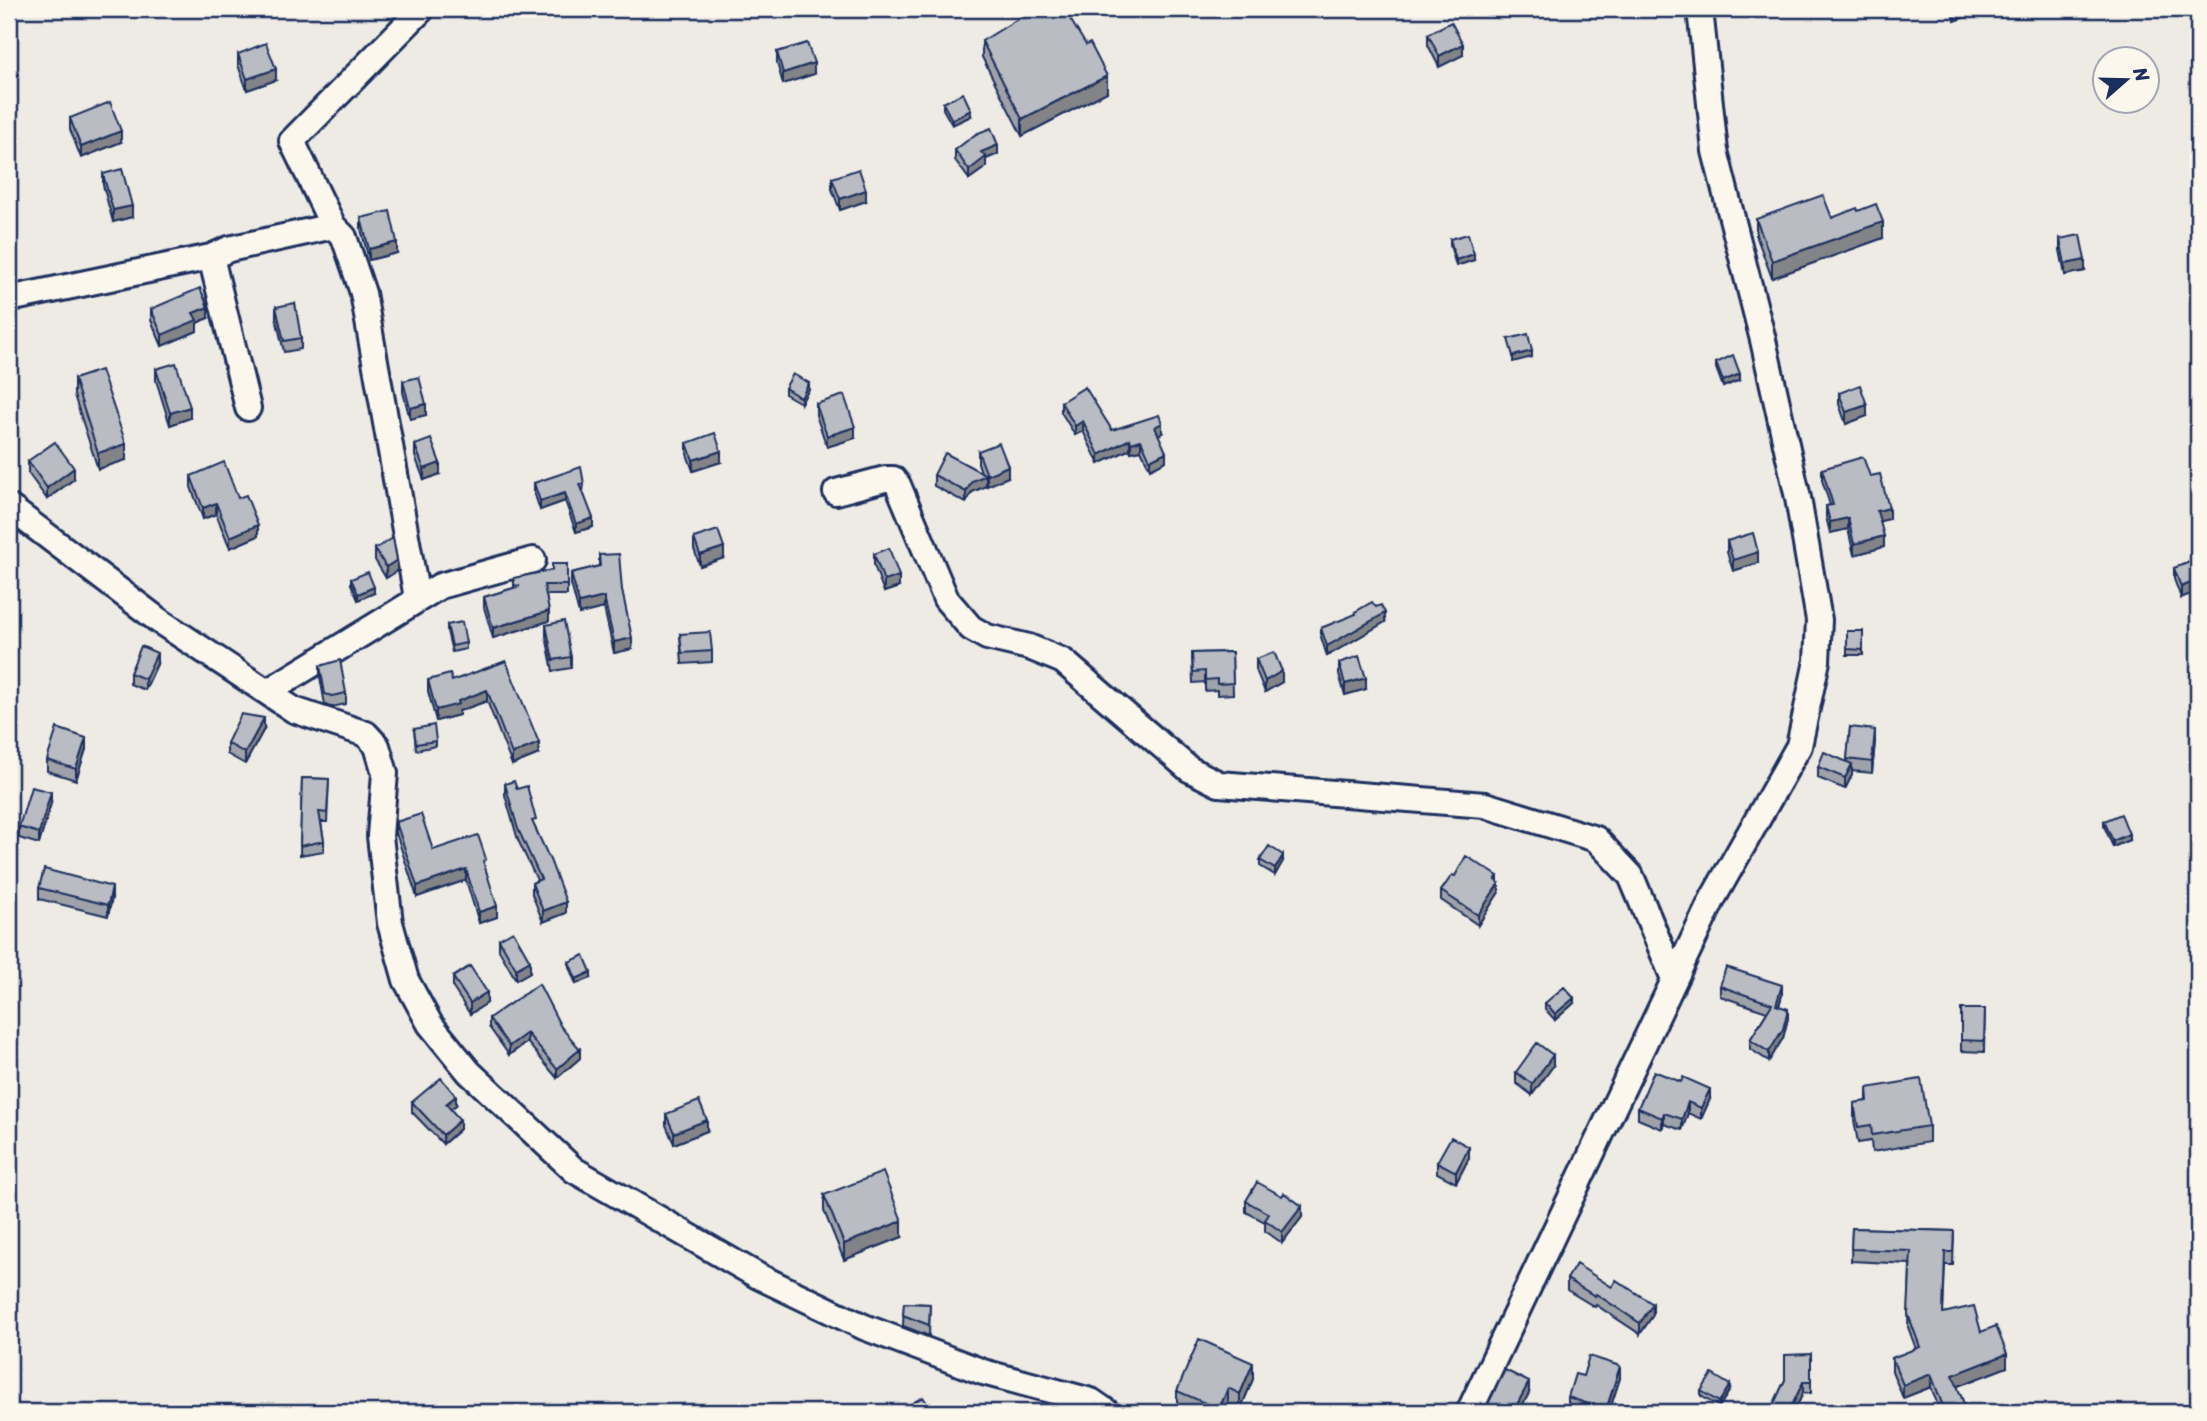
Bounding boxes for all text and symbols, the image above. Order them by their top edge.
north arrow [2092,46,2162,116]
text: N [2123,62,2160,87]

